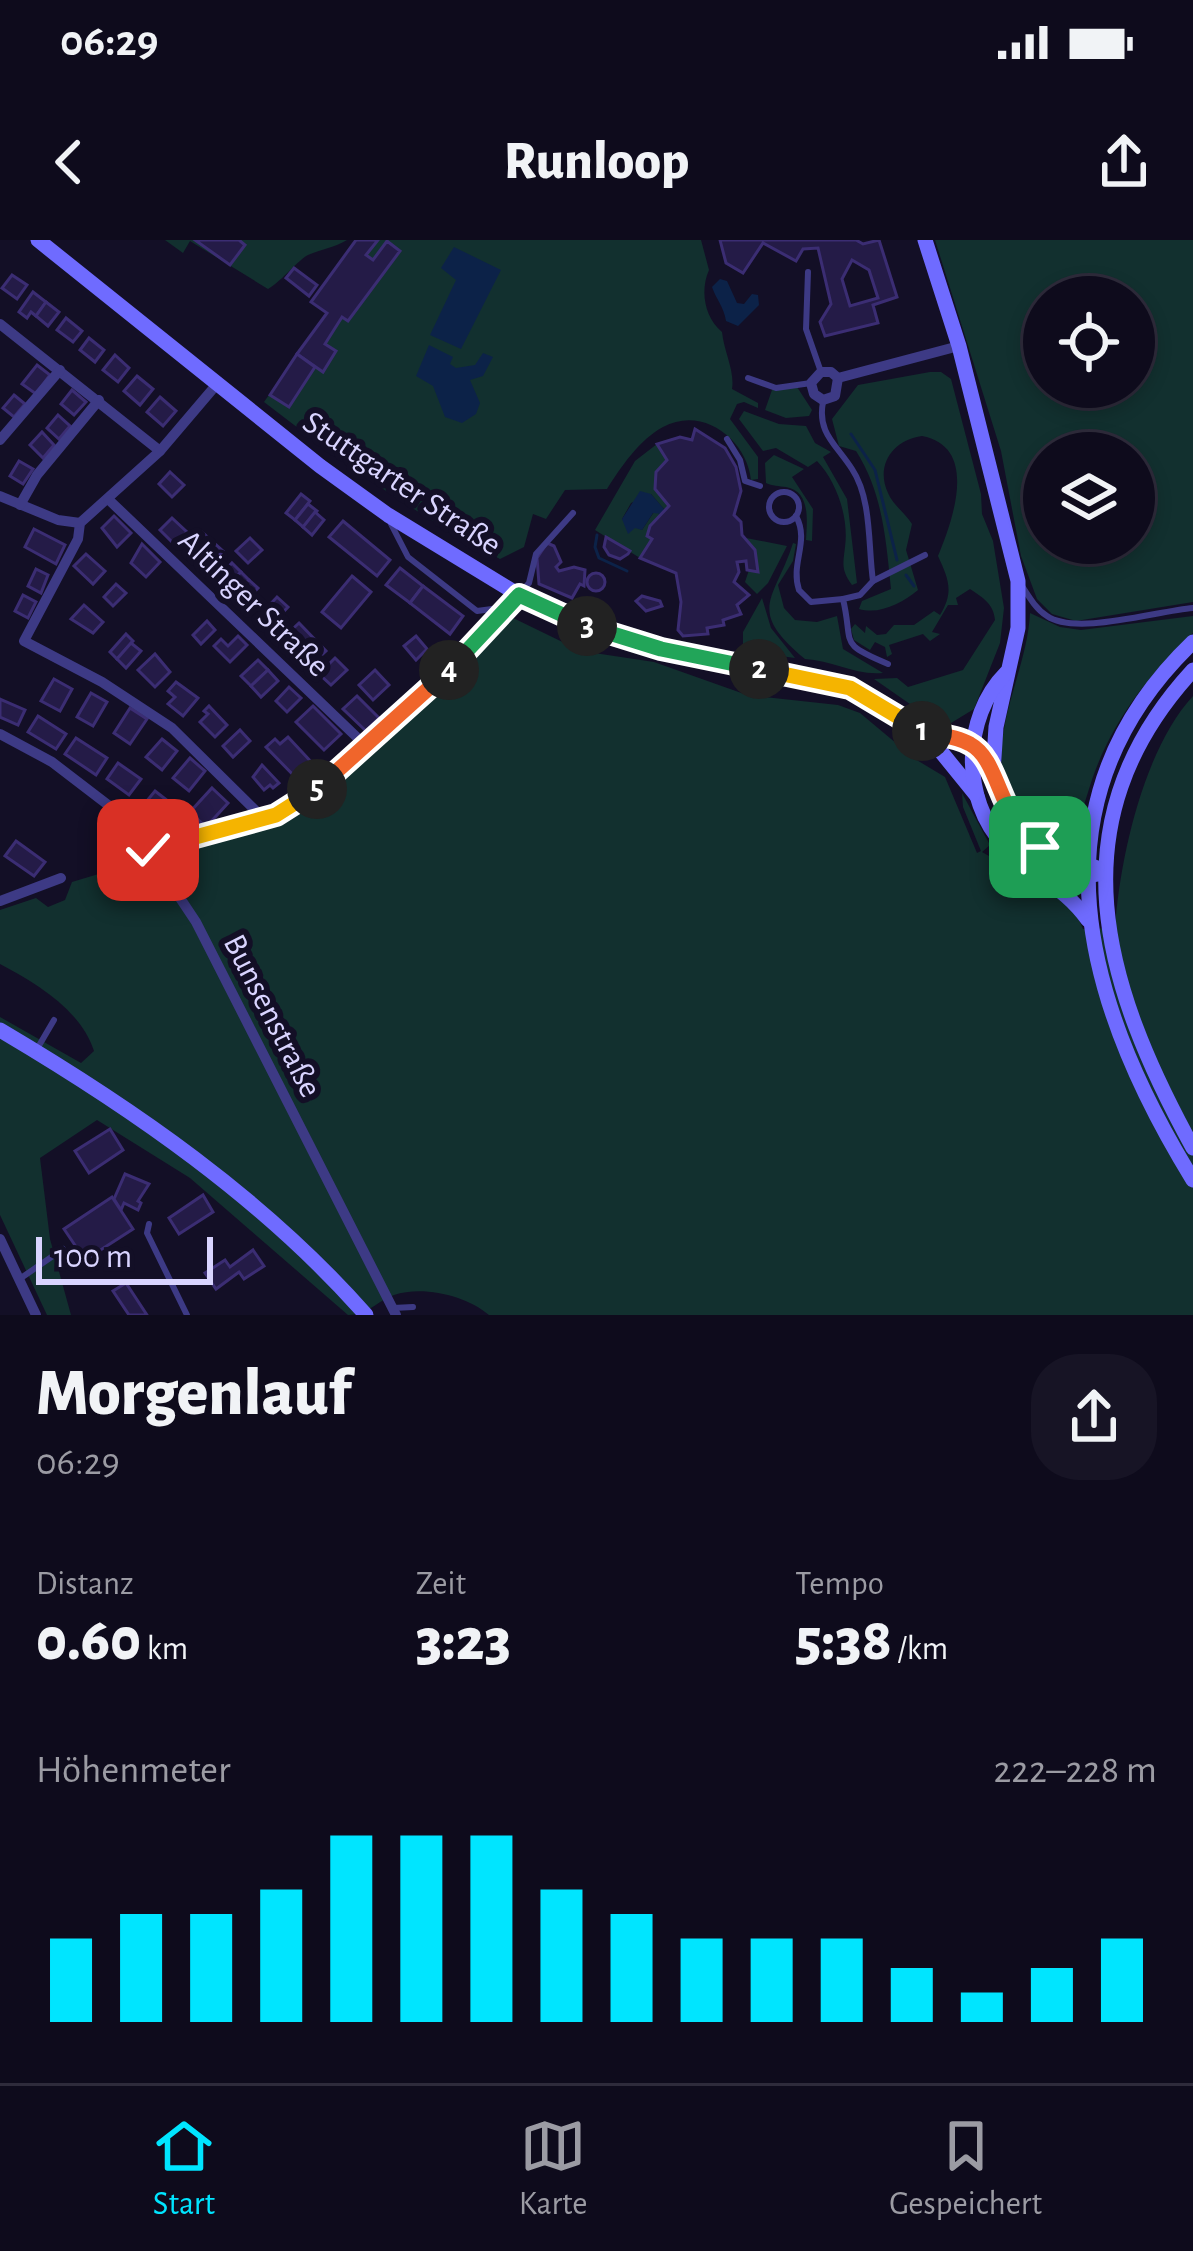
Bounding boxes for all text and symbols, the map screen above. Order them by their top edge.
text: 06:29 [60,19,158,64]
icon: back [36,129,102,195]
icon: share [1091,129,1157,195]
text: Runloop [504,135,689,189]
map controls [1023,276,1155,564]
button: locate [1023,276,1155,408]
street label: Stuttgarter Straße [297,406,507,562]
button: layers [1023,432,1155,564]
street label: Altinger Straße [172,524,335,684]
pin: 3 [557,596,617,656]
text: 3 [580,609,594,642]
pin: 2 [729,639,789,699]
pin: 4 [419,640,479,700]
text: 2 [751,652,767,685]
text: 4 [441,653,457,686]
pin: 1 [892,701,952,761]
text: 1 [916,714,928,747]
pin: 5 [287,759,347,819]
text: 5 [310,772,324,805]
pin [989,796,1091,898]
pin [97,799,199,901]
icon: arrive [1007,814,1073,880]
icon: check [115,817,181,883]
street label: Bunsenstraße [217,930,327,1103]
scale bar [36,1231,213,1284]
text: 100 m [54,1241,132,1274]
button: share [1031,1354,1157,1480]
text: Morgenlauf [36,1361,351,1427]
text: 06:29 [36,1443,120,1482]
text: Distanz [36,1568,134,1601]
text: Zeit [416,1568,466,1601]
text: Tempo [795,1568,884,1601]
text: 0.60 [36,1611,141,1671]
text: 3:23 [416,1611,511,1671]
text: 5:38 [795,1611,892,1671]
text: km [141,1633,188,1666]
text: /km [892,1633,948,1666]
text: Höhenmeter [36,1751,231,1790]
text: 222–228 m [994,1751,1157,1790]
tab: Start [151,2113,217,2225]
tab: Karte [519,2113,587,2225]
tab: Gespeichert [889,2113,1042,2225]

